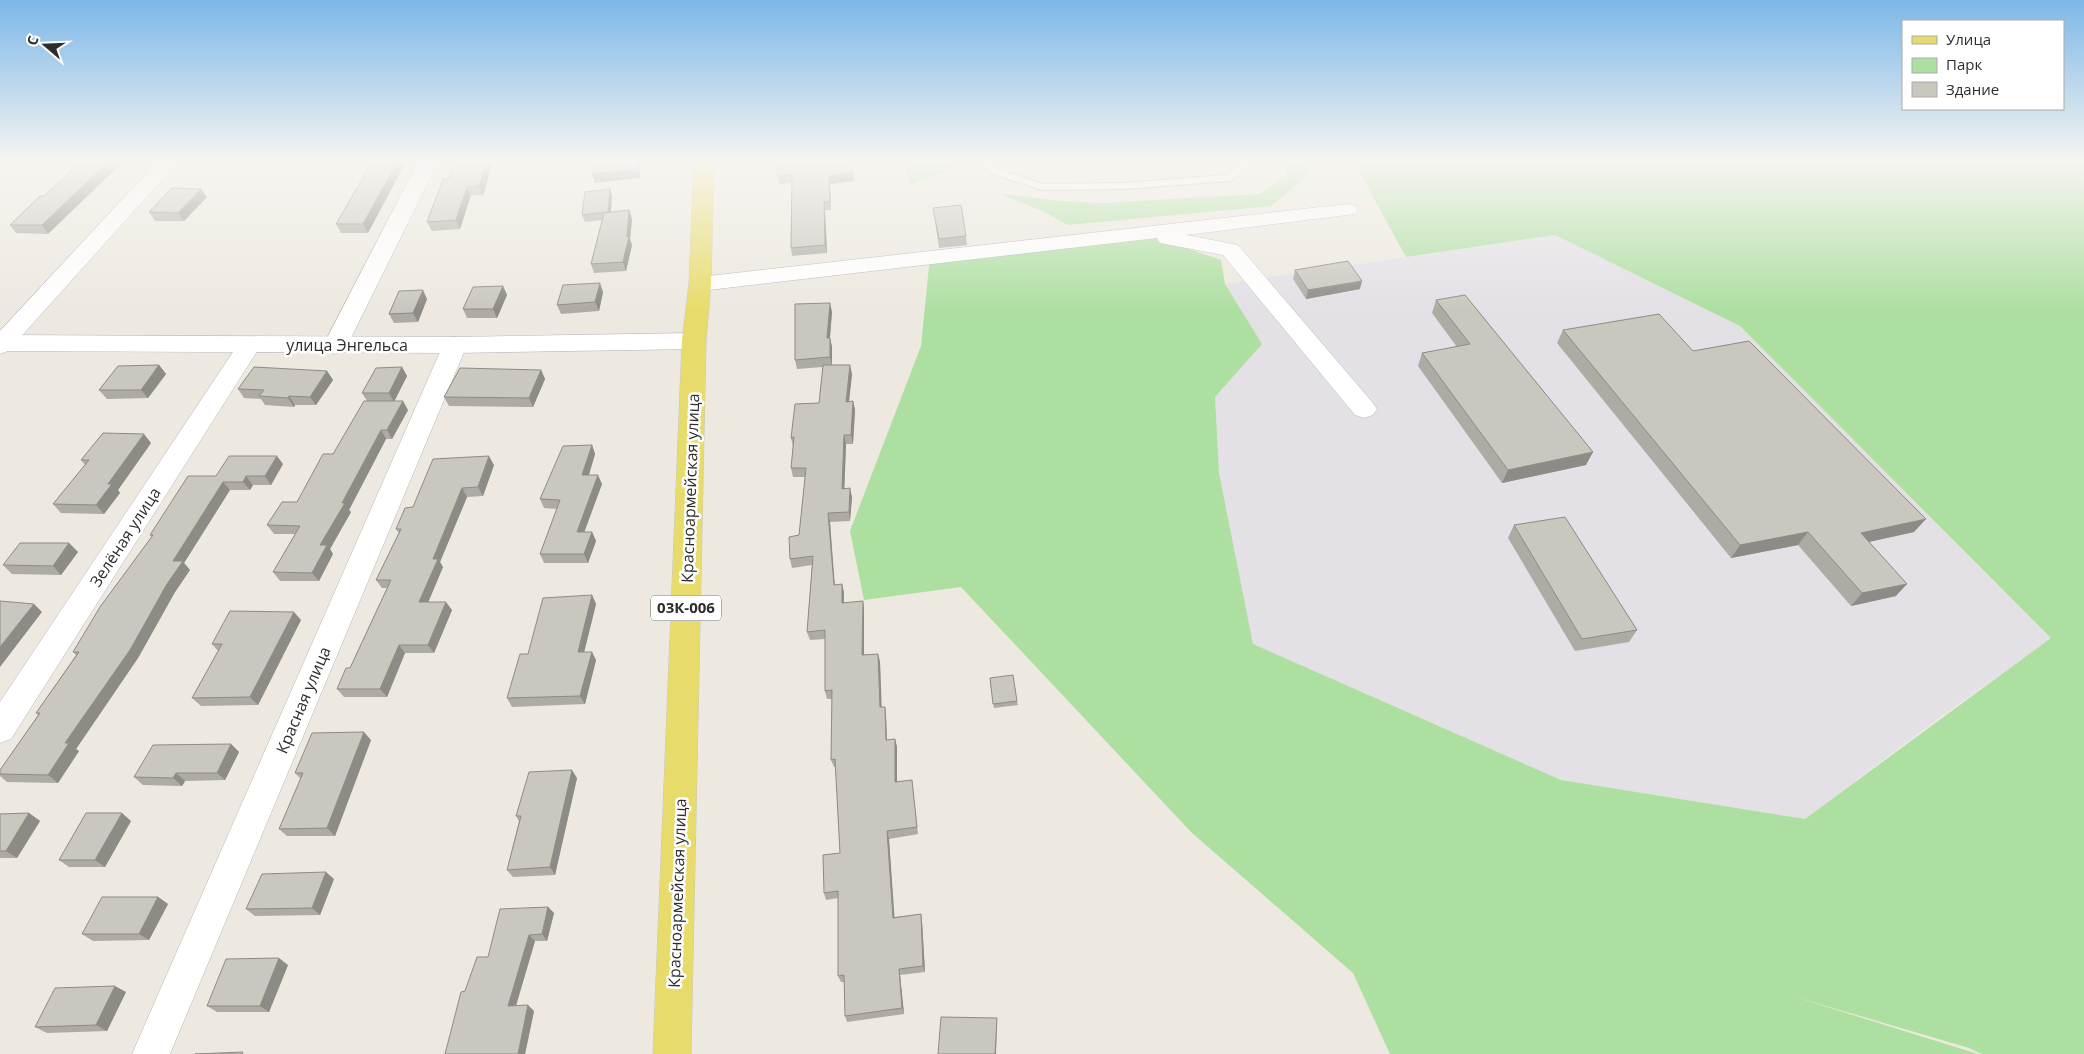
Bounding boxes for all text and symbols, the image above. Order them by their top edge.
north arrow [20,20,70,70]
legend [1902,20,2064,110]
text: Улица [1946,29,1991,49]
text: С [22,33,43,48]
text: Парк [1946,54,1982,74]
text: Здание [1946,79,1999,99]
street label: улица Энгельса [286,334,408,356]
street label: Красноармейская улица [676,393,704,583]
street label: Зелёная улица [85,483,165,591]
road number: 03К-006 [651,596,721,620]
street label: Красная улица [271,643,335,757]
street label: Красноармейская улица [663,798,691,988]

